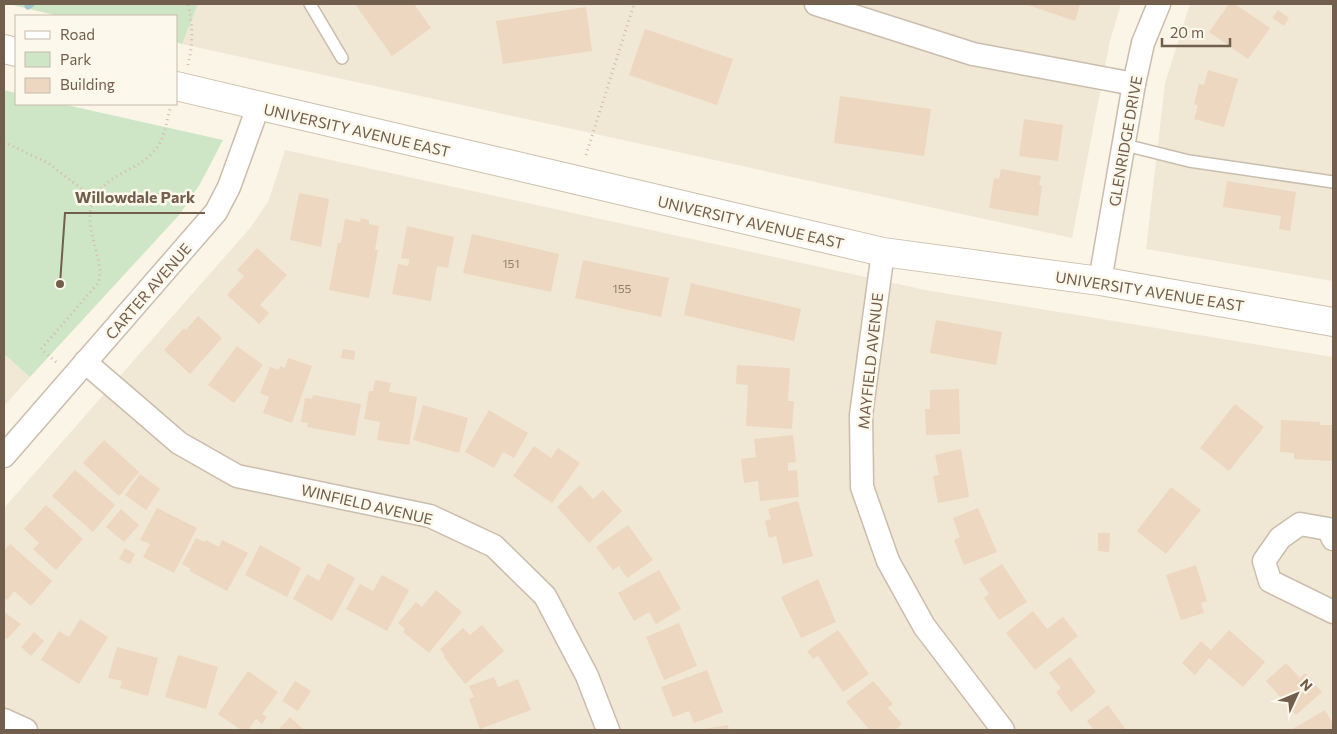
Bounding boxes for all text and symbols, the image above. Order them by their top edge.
legend [15,15,178,105]
scale bar [1162,15,1230,47]
text: 20 m [1170,23,1204,41]
text: Road [60,25,95,43]
text: Park [60,50,91,68]
street label: GLENRIDGE DRIVE [1105,74,1145,208]
text: Building [60,75,115,93]
street label: UNIVERSITY AVENUE EAST [262,100,452,160]
callout: Willowdale Park [65,182,205,213]
text: Willowdale Park [75,187,196,206]
street label: UNIVERSITY AVENUE EAST [656,192,846,252]
street label: CARTER AVENUE [101,239,195,343]
house number: 151 [502,256,520,270]
street label: UNIVERSITY AVENUE EAST [1054,267,1246,315]
house number: 155 [613,281,632,295]
street label: MAYFIELD AVENUE [854,292,886,430]
street label: WINFIELD AVENUE [299,480,435,528]
north arrow [1272,669,1322,719]
text: N [1297,675,1316,694]

